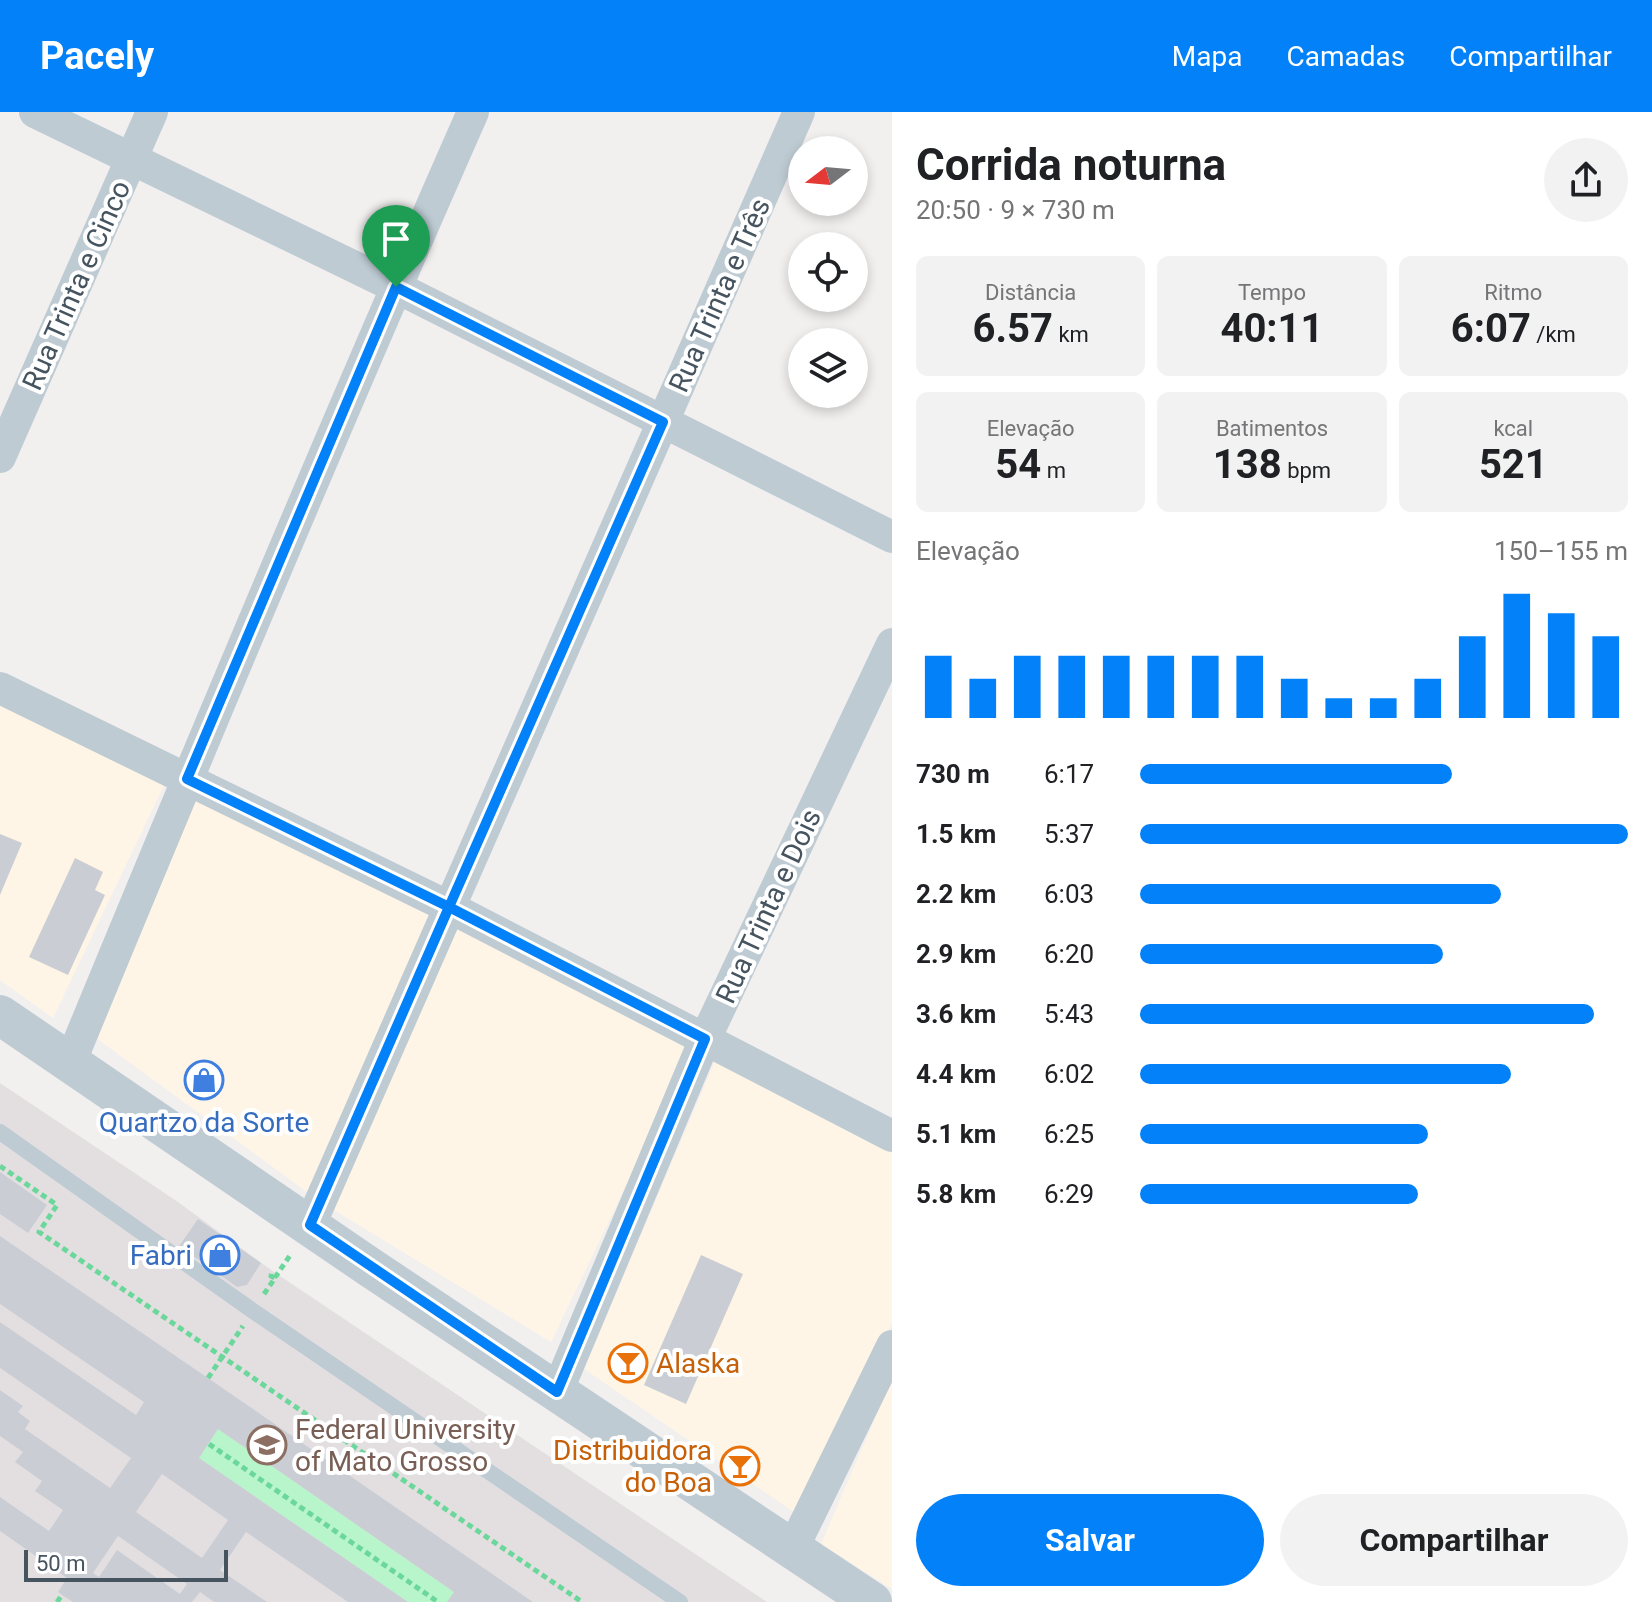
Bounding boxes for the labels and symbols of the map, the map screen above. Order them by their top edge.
north arrow [788,136,868,216]
street label: Rua Trinta e Cinco [15,175,137,395]
street label: Rua Trinta e Três [662,193,777,397]
pin [362,205,430,287]
street label: Rua Trinta e Dois [709,804,828,1009]
shop icon: Quartzo da Sorte [183,1059,225,1101]
place label: Quartzo da Sorte [99,1106,309,1139]
shop icon: Fabri [199,1234,241,1276]
place label: Fabri [130,1239,192,1272]
bar icon: Alaska [607,1342,649,1384]
place label: Alaska [656,1347,740,1380]
place label: Federal University of Mato Grosso [295,1413,515,1478]
school or university icon: Federal University of Mato Grosso [246,1424,288,1466]
place label: Distribuidora do Boa [553,1434,712,1499]
bar icon: Distribuidora do Boa [719,1445,761,1487]
scale bar [24,1546,228,1582]

